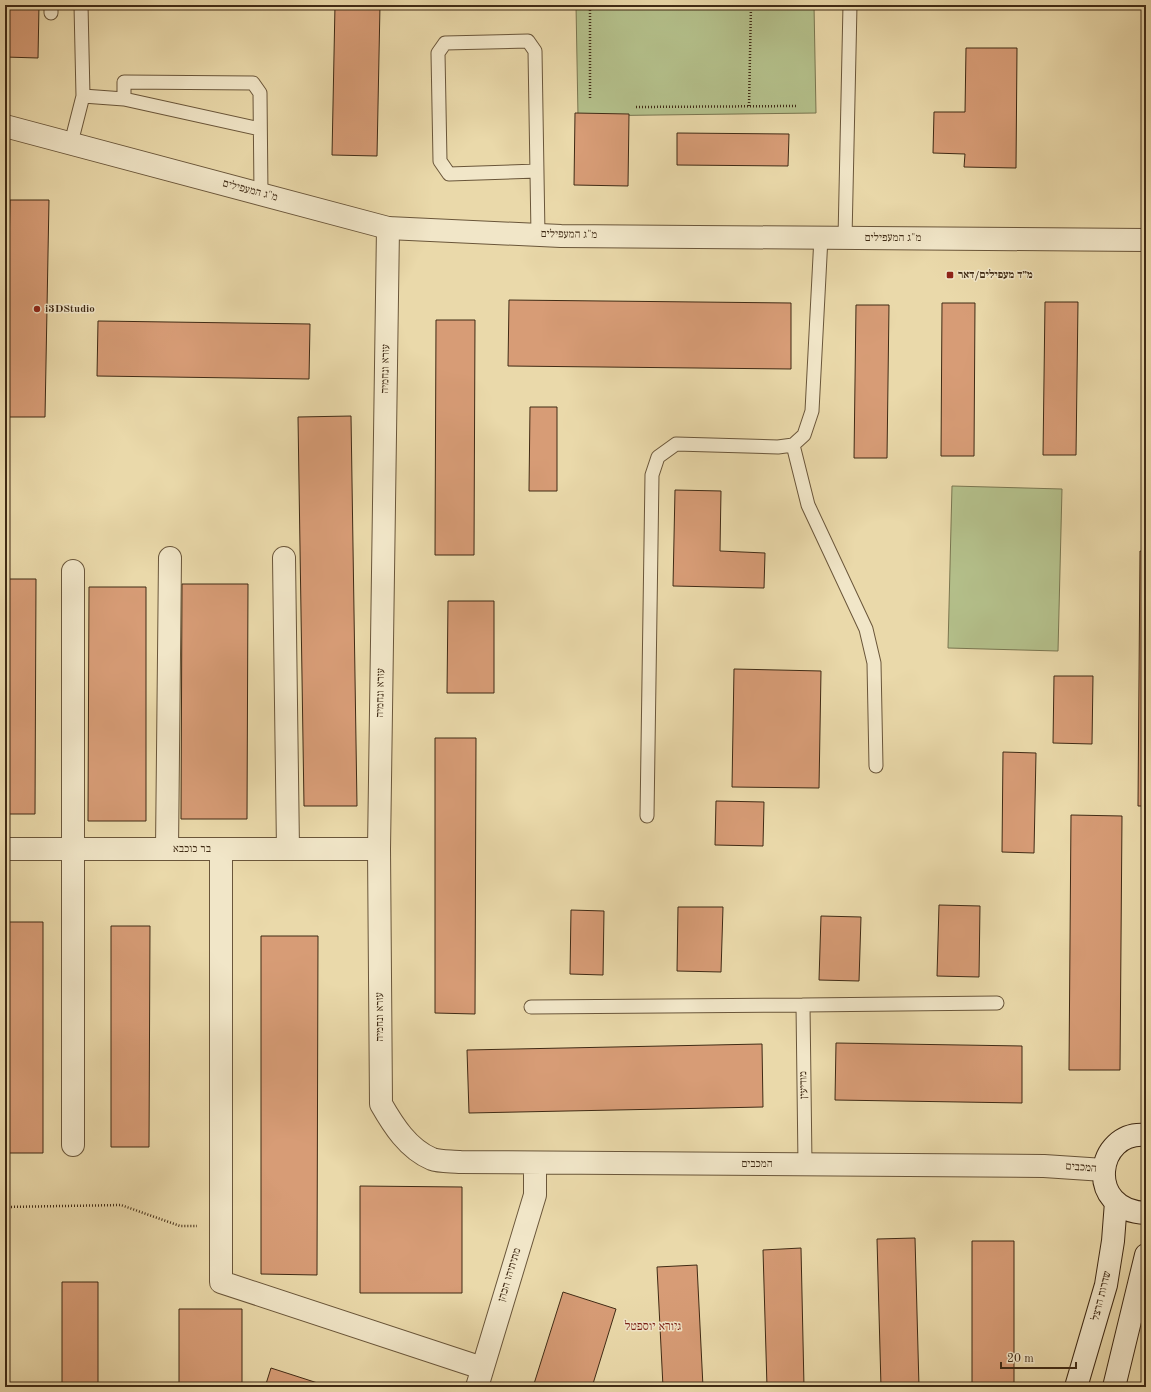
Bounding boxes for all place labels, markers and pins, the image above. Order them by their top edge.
place label: מ״ד מעפילים/דאר [958,269,1033,281]
marker: מ״ד מעפילים/דאר [945,270,955,280]
marker: i3DStudio [32,304,42,314]
place label: i3DStudio [45,304,95,315]

